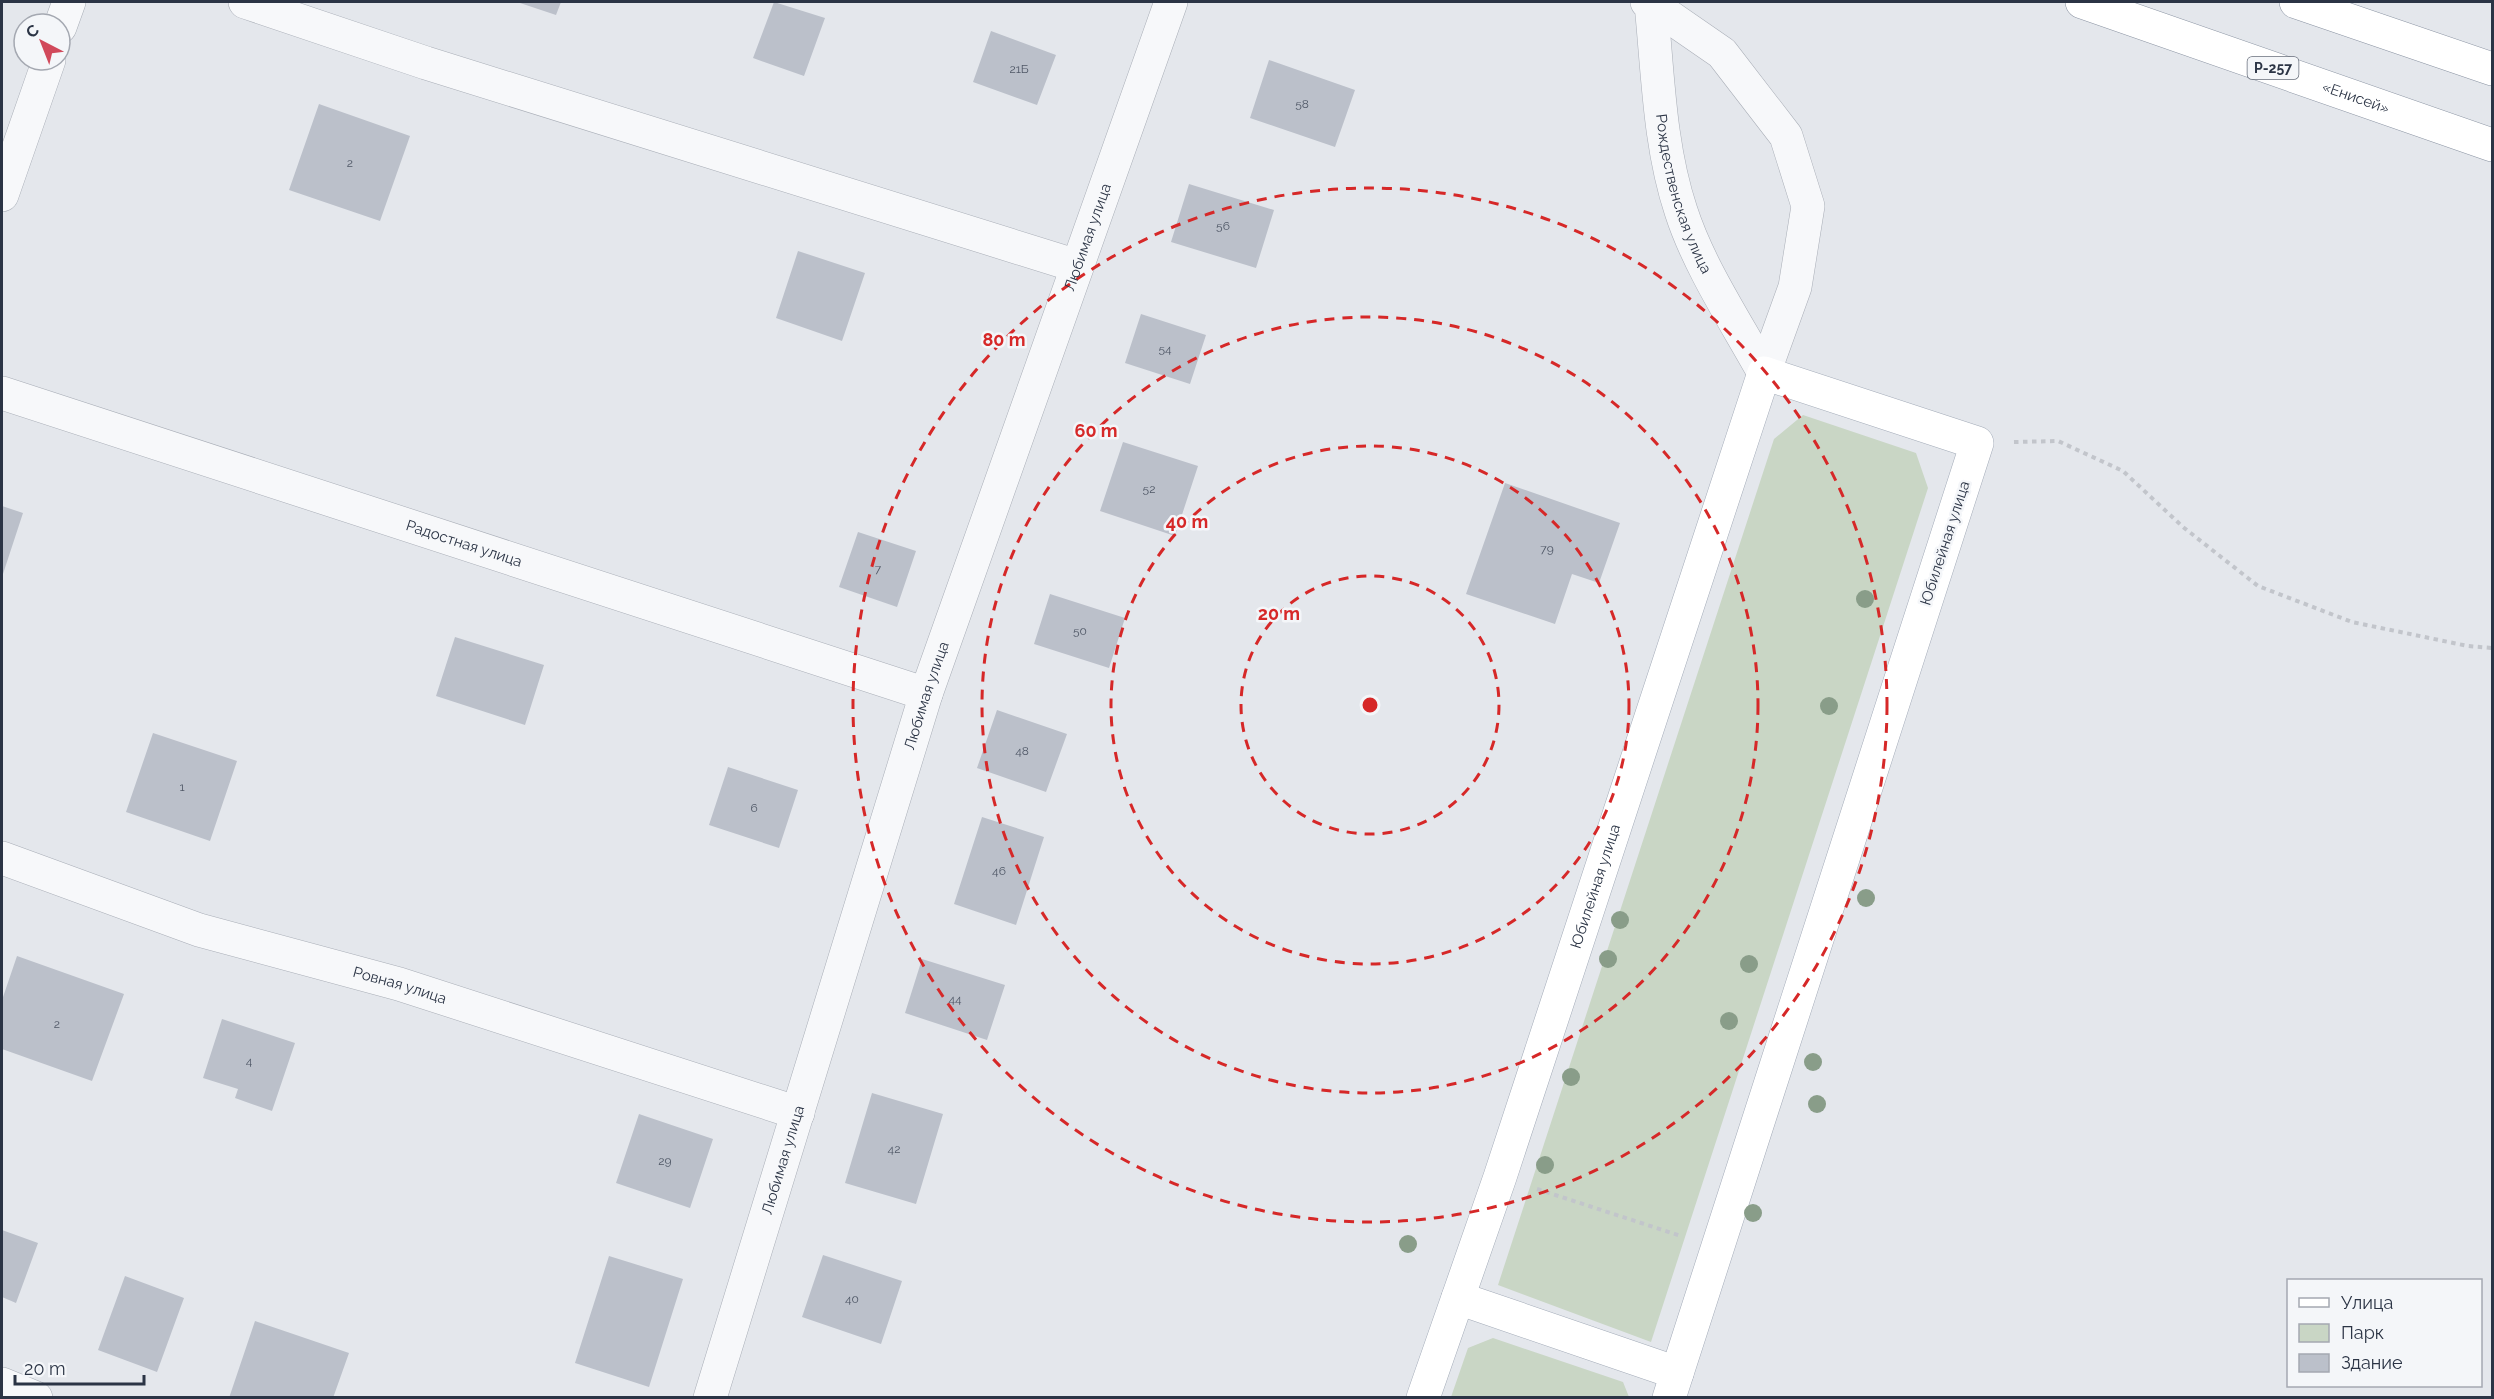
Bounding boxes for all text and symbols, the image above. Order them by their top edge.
north arrow [12,12,72,72]
text: С [22,20,43,42]
road number: Р-257 [2248,57,2298,79]
house number: 21Б [1009,62,1029,76]
street label: «Енисей» [2320,78,2392,118]
house number: 58 [1295,97,1309,111]
street label: Рождественская улица [1652,113,1715,277]
house number: 2 [347,156,353,170]
street label: Любимая улица [1060,181,1115,293]
house number: 56 [1216,219,1230,233]
text: 80 m [982,329,1026,350]
house number: 54 [1158,342,1172,356]
text: 60 m [1074,420,1118,441]
street label: Юбилейная улица [1916,479,1974,607]
house number: 52 [1143,482,1155,496]
text: 40 m [1166,511,1208,532]
street label: Радостная улица [404,516,524,571]
house number: 79 [1540,542,1554,556]
house number: 7 [875,562,882,576]
text: 20 m [1258,603,1300,624]
house number: 50 [1073,624,1087,638]
street label: Любимая улица [900,639,953,752]
centre of rings [1360,695,1380,715]
house number: 48 [1015,744,1029,758]
house number: 1 [179,780,185,794]
house number: 6 [750,801,758,815]
street label: Юбилейная улица [1567,822,1624,951]
house number: 46 [992,864,1006,878]
street label: Ровная улица [351,963,449,1008]
house number: 44 [948,992,962,1006]
house number: 2 [54,1017,60,1031]
house number: 4 [246,1054,253,1068]
street label: Любимая улица [758,1103,808,1217]
house number: 42 [888,1142,900,1156]
house number: 29 [658,1154,672,1168]
legend [2287,1279,2482,1387]
house number: 40 [845,1292,859,1306]
text: Улица [2341,1292,2393,1313]
text: Парк [2341,1322,2384,1343]
scale bar [15,1348,144,1386]
text: Здание [2341,1352,2403,1373]
text: 20 m [24,1358,66,1379]

